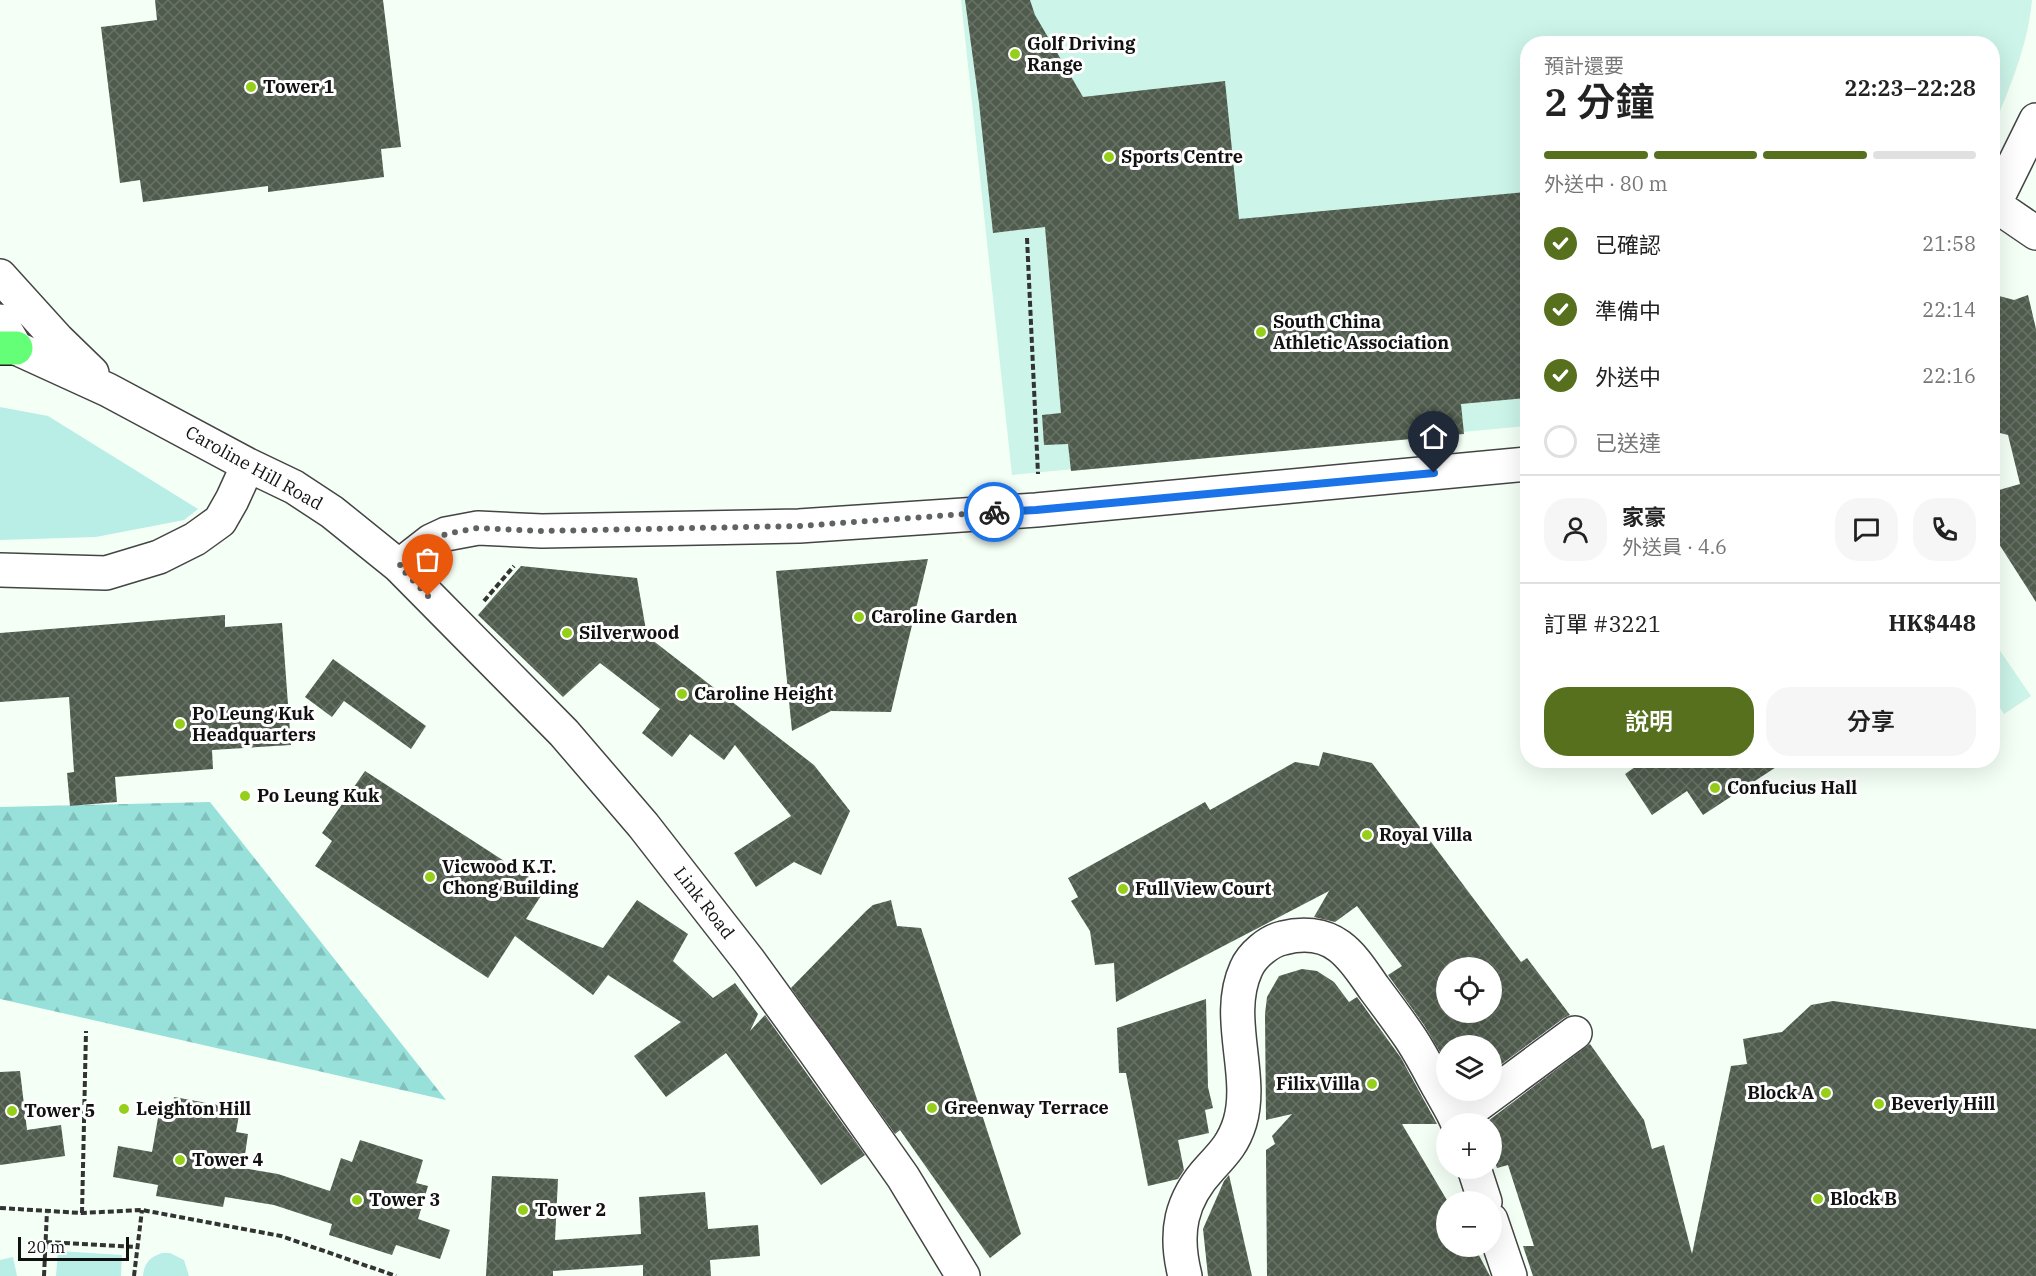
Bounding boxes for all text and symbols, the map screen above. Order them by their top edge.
place label: Golf Driving Range [1027,32,1136,76]
marker: Golf Driving Range [1008,47,1022,61]
text: 預計還要 [1544,52,1624,79]
text: 22:23–22:28 [1844,73,1976,102]
place label: Tower 1 [263,75,335,98]
text: 2 分鐘 [1544,76,1654,127]
marker: Tower 1 [244,80,258,94]
place label: Sports Centre [1121,145,1243,168]
marker: Sports Centre [1102,150,1116,164]
text: 外送中 · 80 m [1544,170,1667,197]
icon: check [1544,227,1577,260]
text: 已確認 [1595,230,1661,259]
text: 21:58 [1922,230,1976,257]
icon: check [1544,293,1577,326]
text: 準備中 [1595,296,1661,325]
text: 22:14 [1922,296,1976,323]
place label: South China Athletic Association [1273,310,1449,354]
marker: South China Athletic Association [1254,325,1268,339]
icon: check [1544,359,1577,392]
text: 外送中 [1595,362,1661,391]
text: 22:16 [1922,362,1976,389]
pin [1408,411,1459,473]
street label: Caroline Hill Road [181,420,327,515]
icon: home [1417,420,1450,453]
text: 已送達 [1595,428,1661,457]
courier [964,482,1024,542]
icon: bike [978,496,1011,529]
button: person [1544,498,1607,561]
button: chat [1835,498,1898,561]
button: phone [1913,498,1976,561]
text: 家豪 [1622,502,1666,531]
text: 外送員 · 4.6 [1622,533,1727,560]
pin [402,534,453,596]
icon: bag [411,543,444,576]
place label: Caroline Garden [871,605,1017,628]
text: HK$448 [1889,608,1976,637]
text: 訂單 #3221 [1544,609,1661,638]
marker: Caroline Garden [852,610,866,624]
place label: Silverwood [579,621,679,644]
marker: Silverwood [560,626,574,640]
place label: Caroline Height [694,682,834,705]
marker: Caroline Height [675,687,689,701]
button: 說明 [1544,687,1754,756]
button: 分享 [1766,687,1976,756]
place label: Po Leung Kuk Headquarters [192,702,316,746]
marker: Po Leung Kuk Headquarters [173,717,187,731]
place label: Confucius Hall [1727,776,1857,799]
marker: Confucius Hall [1708,781,1722,795]
place label: Po Leung Kuk [257,784,380,807]
marker: Po Leung Kuk [238,789,252,803]
place label: Royal Villa [1379,823,1472,846]
marker: Royal Villa [1360,828,1374,842]
place label: Vicwood K.T. Chong Building [442,855,579,899]
street label: Link Road [669,862,740,943]
marker: Vicwood K.T. Chong Building [423,870,437,884]
place label: Full View Court [1135,877,1272,900]
marker: Full View Court [1116,882,1130,896]
map controls [1436,957,1502,1257]
button: locate [1436,957,1502,1023]
button: layers [1436,1035,1502,1101]
place label: Filix Villa [1276,1072,1360,1095]
marker: Filix Villa [1365,1077,1379,1091]
place label: Block A [1747,1081,1814,1104]
marker: Block A [1819,1086,1833,1100]
place label: Beverly Hill [1891,1092,1995,1115]
place label: Greenway Terrace [944,1096,1109,1119]
place label: Leighton Hill [136,1097,251,1120]
marker: Beverly Hill [1872,1097,1886,1111]
place label: Tower 5 [24,1099,95,1122]
marker: Greenway Terrace [925,1101,939,1115]
marker: Leighton Hill [117,1102,131,1116]
marker: Tower 5 [5,1104,19,1118]
button: + [1436,1113,1502,1179]
place label: Tower 4 [192,1148,264,1171]
marker: Tower 4 [173,1153,187,1167]
place label: Block B [1830,1187,1897,1210]
place label: Tower 3 [369,1188,440,1211]
button: − [1436,1191,1502,1257]
marker: Block B [1811,1192,1825,1206]
marker: Tower 3 [350,1193,364,1207]
place label: Tower 2 [535,1198,606,1221]
marker: Tower 2 [516,1203,530,1217]
scale bar [18,1234,129,1262]
text: 20 m [27,1237,65,1257]

